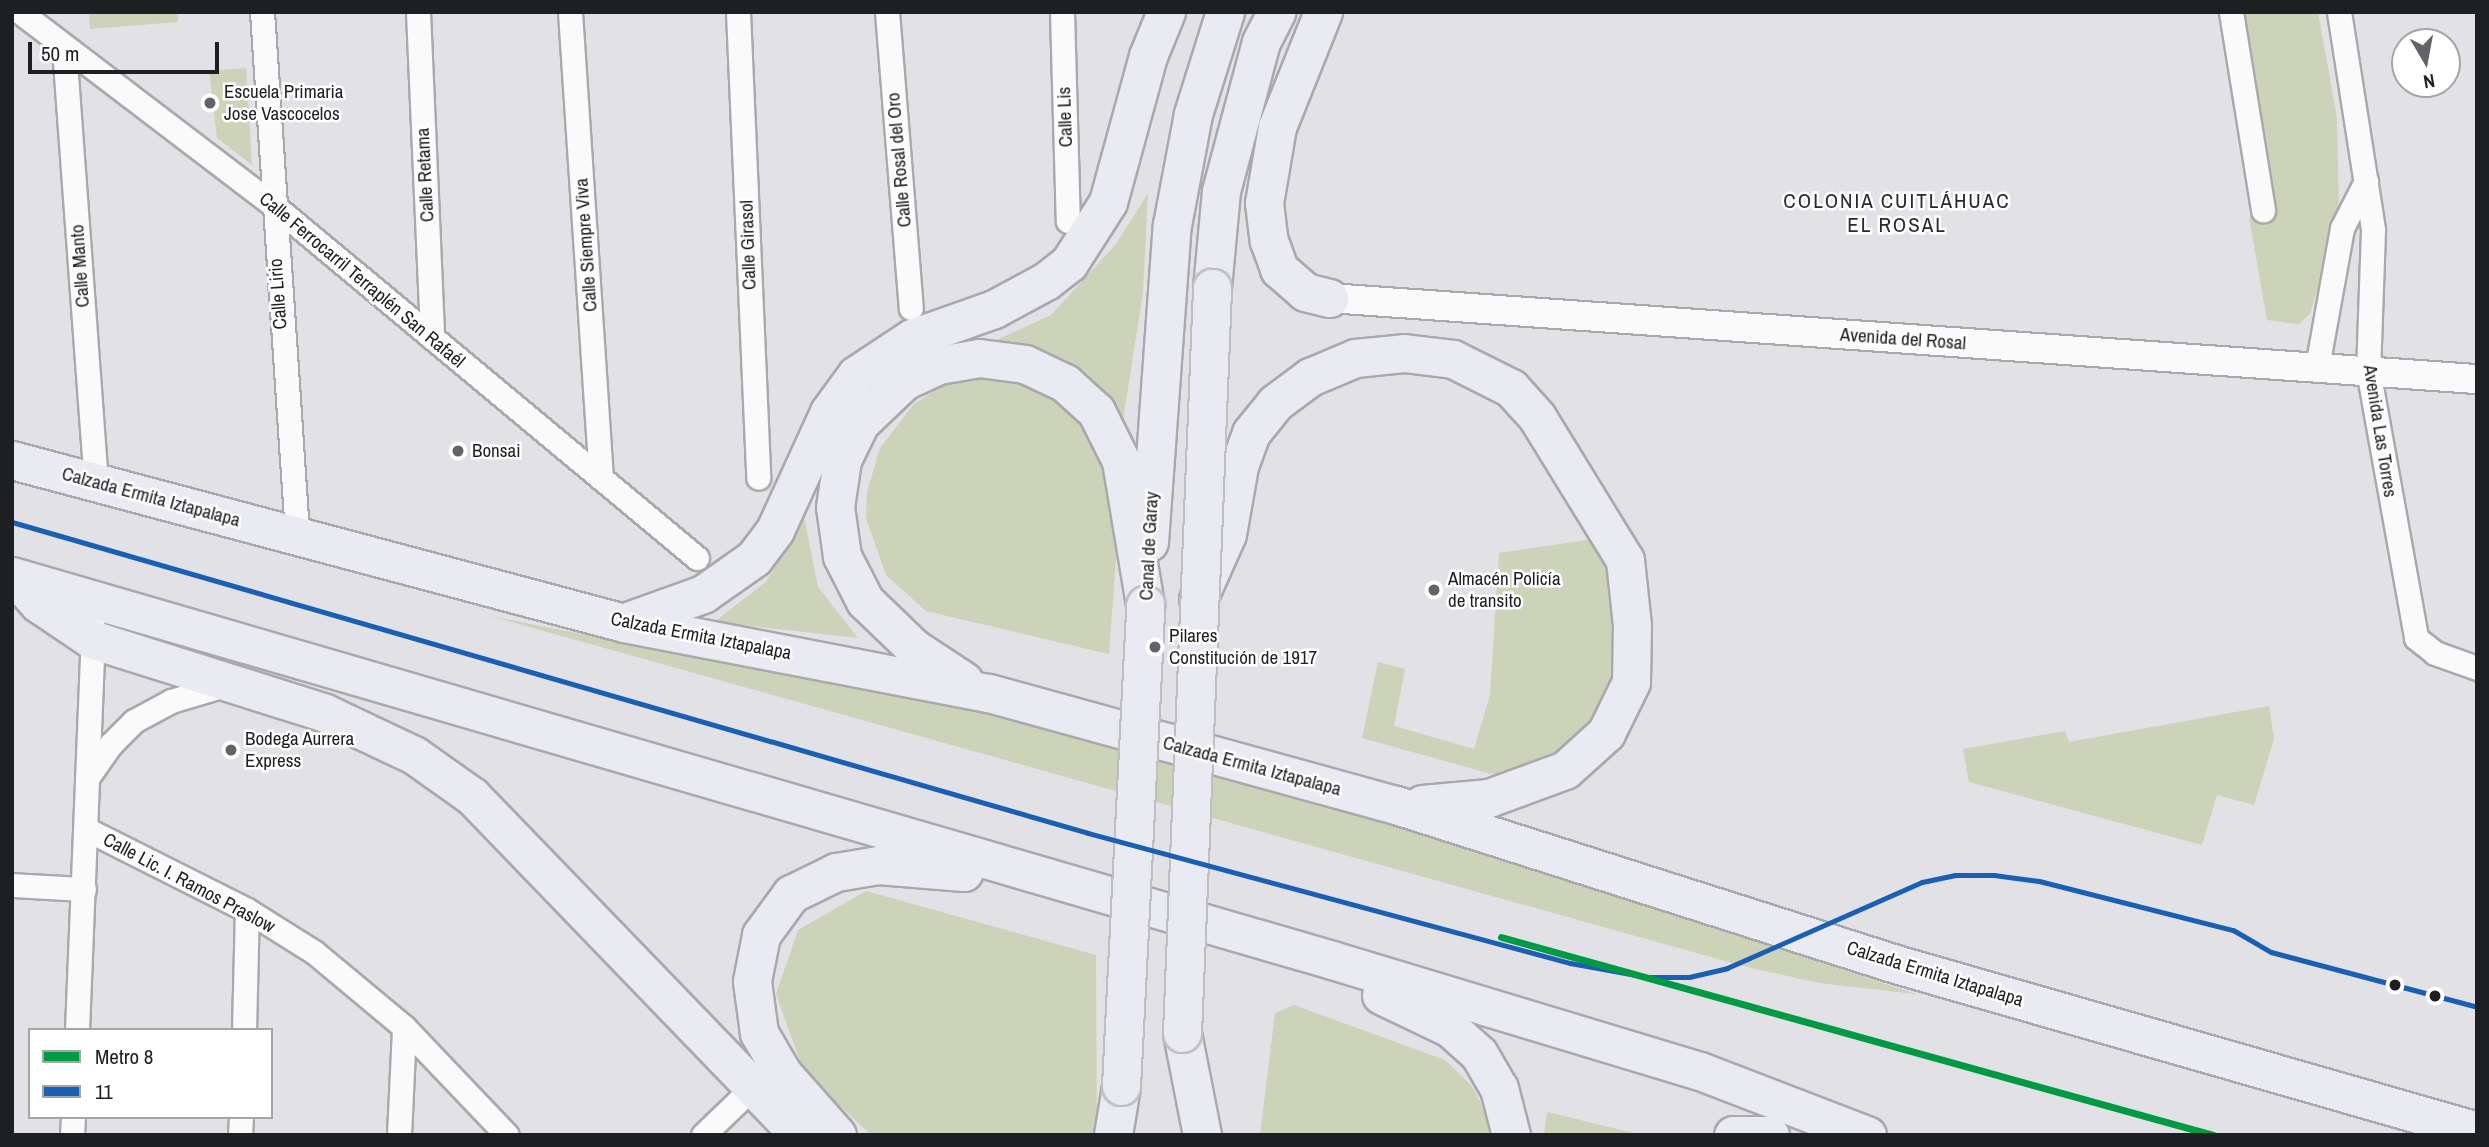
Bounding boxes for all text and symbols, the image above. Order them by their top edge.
scale bar [32,28,222,72]
north arrow [2391,28,2461,98]
text: 50 m [41,39,79,68]
text: N [2422,68,2437,95]
place label: Escuela Primaria Jose Vascocelos [224,81,343,125]
street label: Calle Lis [1053,86,1077,148]
street label: Calle Rosal del Oro [882,92,916,228]
marker: Escuela Primaria Jose Vascocelos [202,95,218,111]
street label: Calle Retama [411,127,439,223]
street label: Calle Siempre Viva [570,177,602,313]
street label: Calle Ferrocarril Terraplén San Rafaél [254,187,470,373]
district label: COLONIA CUITLÁHUAC EL ROSAL [1785,188,2009,238]
street label: Calle Girasol [735,200,761,290]
street label: Calle Manto [66,224,94,308]
street label: Calle Lirio [264,258,292,330]
street label: Avenida del Rosal [1839,323,1967,355]
street label: Avenida Las Torres [2358,363,2402,499]
place label: Bonsai [472,440,521,462]
marker: Bonsai [450,443,466,459]
street label: Calzada Ermita Iztapalapa [59,462,243,532]
street label: Canal de Garay [1135,491,1163,601]
place label: Almacén Policía de transito [1448,568,1561,612]
marker: Almacén Policía de transito [1426,582,1442,598]
street label: Calzada Ermita Iztapalapa [609,607,793,665]
place label: Pilares Constitución de 1917 [1169,625,1317,669]
marker: Pilares Constitución de 1917 [1147,639,1163,655]
place label: Bodega Aurrera Express [245,728,355,772]
street label: Calzada Ermita Iztapalapa [1160,731,1344,801]
marker: Bodega Aurrera Express [223,742,239,758]
street label: Calle Lic. I. Ramos Praslow [99,828,279,938]
street label: Calzada Ermita Iztapalapa [1844,936,2026,1012]
unlabelled marker [2388,978,2402,992]
unlabelled marker [2428,989,2442,1003]
legend [28,1028,273,1119]
text: Metro 8 [95,1042,153,1071]
text: 11 [95,1077,113,1106]

